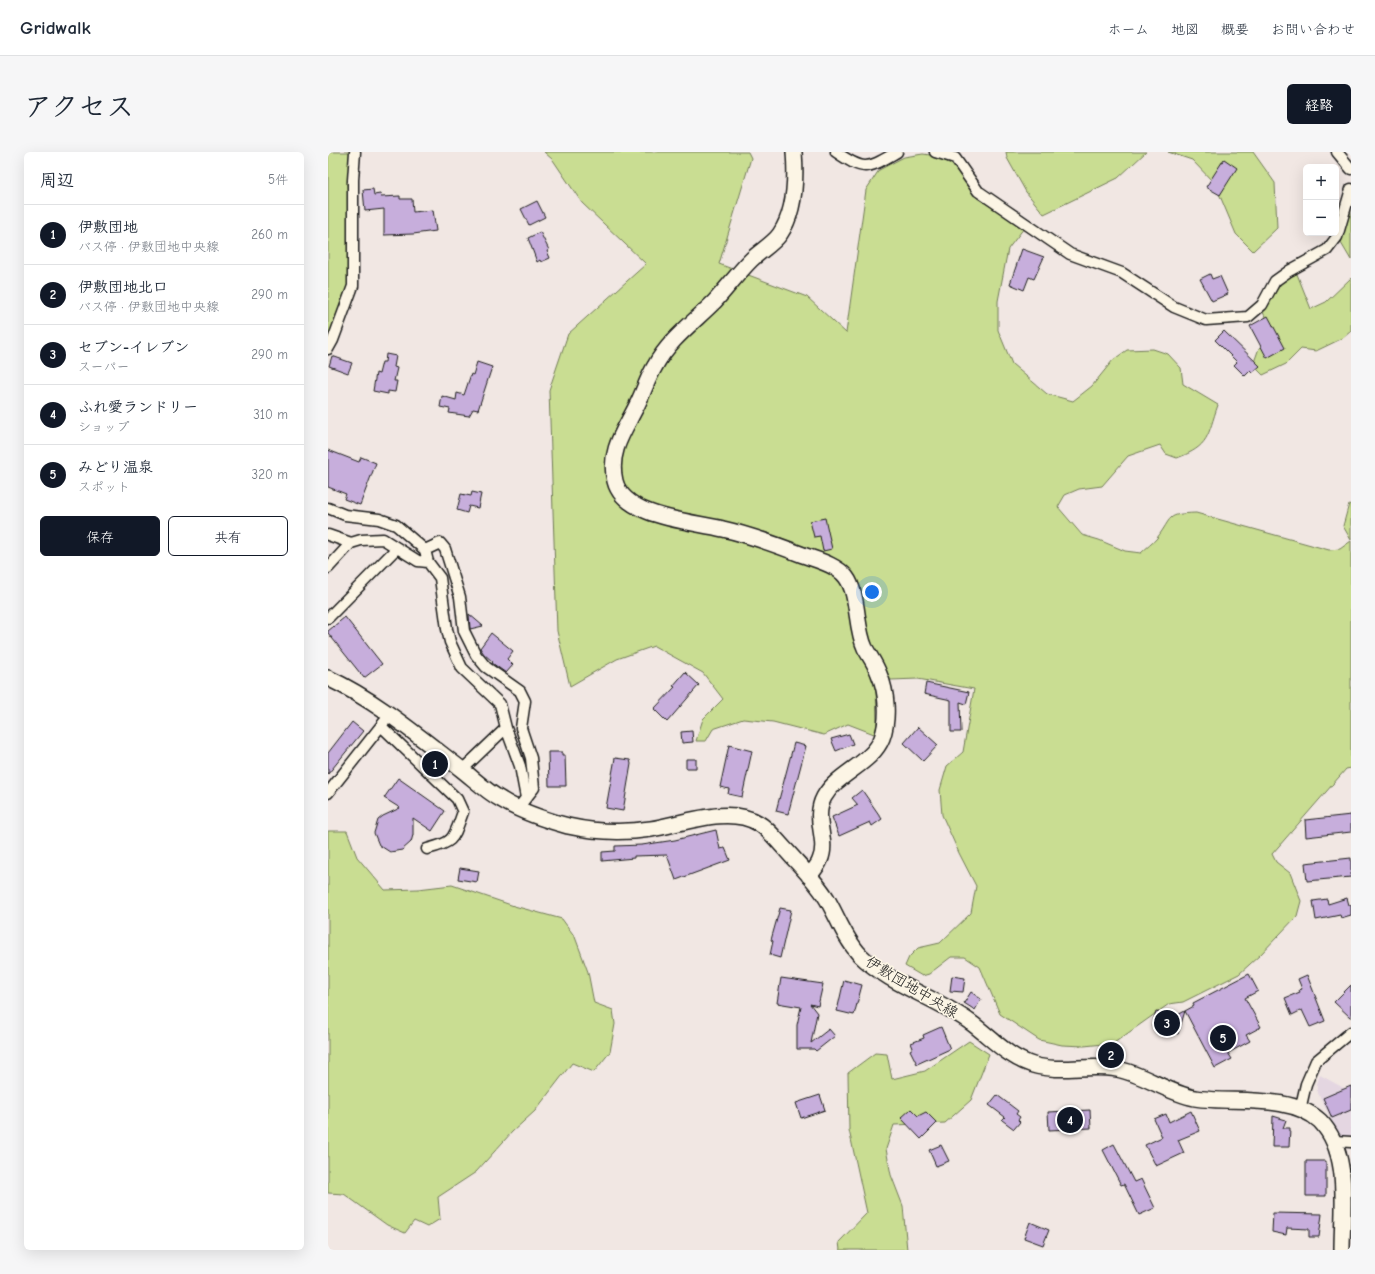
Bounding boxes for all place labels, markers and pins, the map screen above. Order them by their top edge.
pin: 1 [422,749,448,779]
pin: 3 [1154,1008,1180,1038]
pin: 5 [1210,1023,1236,1053]
pin: 2 [1098,1040,1124,1070]
pin: 4 [1057,1105,1083,1135]

